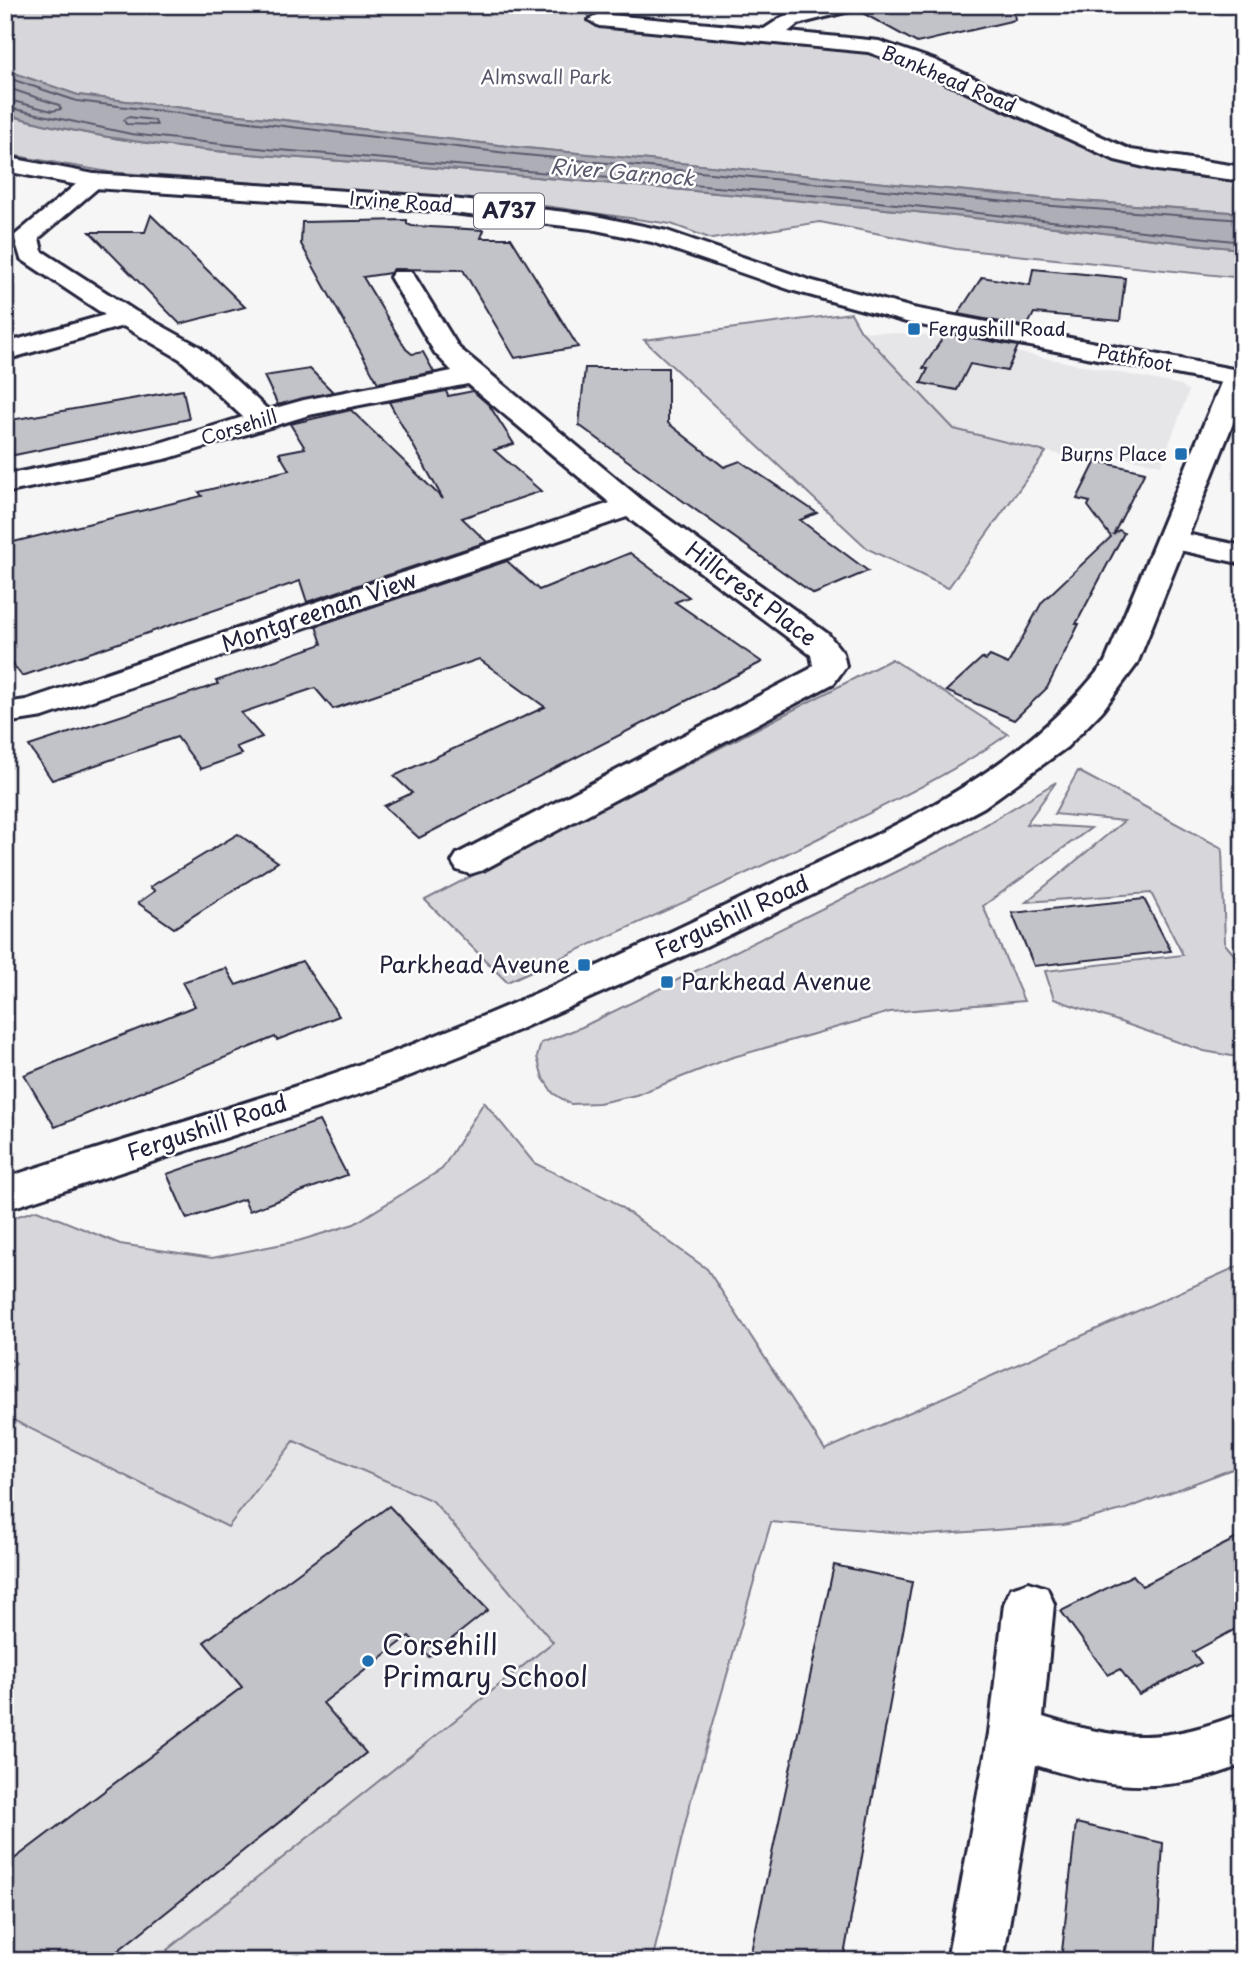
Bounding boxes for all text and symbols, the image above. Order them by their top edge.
street label: Bankhead Road [878,37,1021,119]
park label: Almswall Park [480,62,612,90]
water label: River Garnock [549,149,697,193]
street label: Irvine Road [348,183,454,219]
road number: A737 [474,194,544,228]
place label: Fergushill Road [928,314,1066,342]
marker: Fergushill Road [906,321,922,337]
street label: Pathfoot [1095,336,1175,378]
street label: Corsehill [197,401,280,451]
place label: Burns Place [1059,439,1167,467]
marker: Burns Place [1173,446,1189,462]
street label: Hillcrest Place [679,532,825,654]
street label: Montgreenan View [216,561,421,660]
street label: Fergushill Road [648,865,814,967]
place label: Parkhead Aveune [379,946,570,981]
marker: Parkhead Aveune [576,957,592,973]
place label: Parkhead Avenue [681,963,871,998]
marker: Parkhead Avenue [659,974,675,990]
street label: Fergushill Road [122,1084,291,1169]
place label: Corsehill Primary School [382,1622,588,1697]
marker: Corsehill Primary School [360,1653,376,1669]

